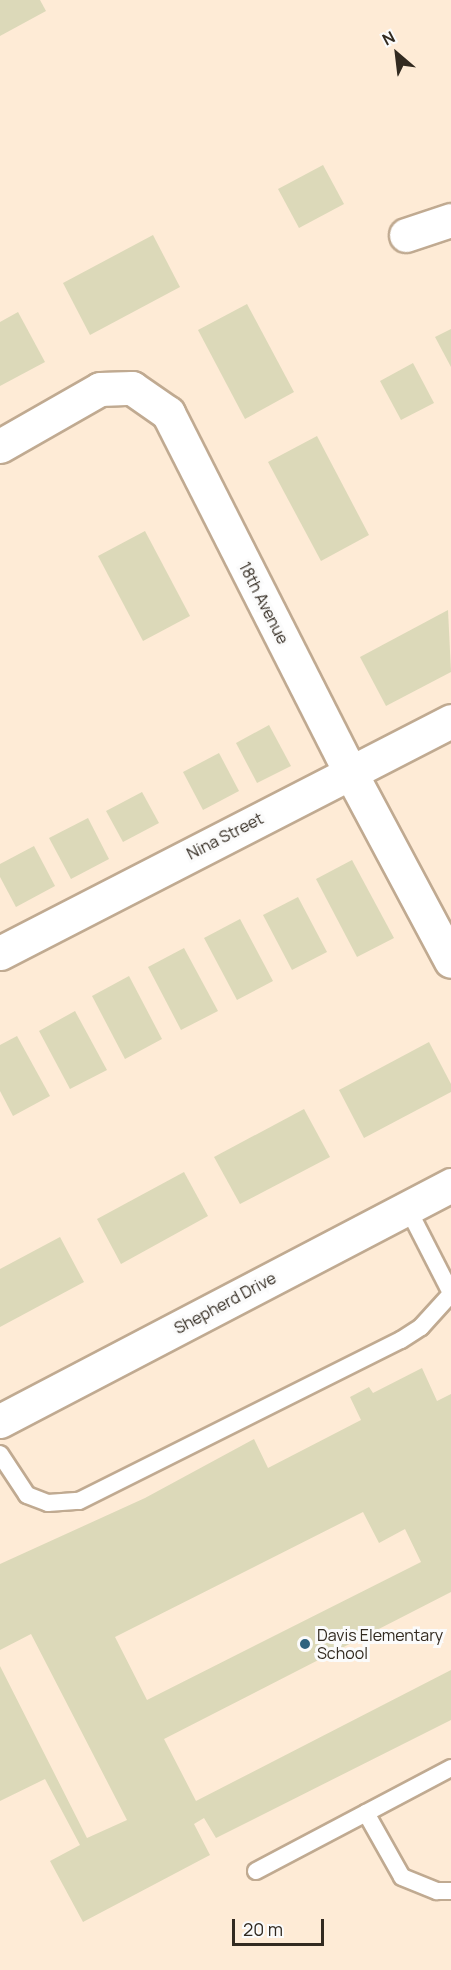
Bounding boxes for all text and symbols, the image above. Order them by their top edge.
north arrow [367,24,427,84]
text: N [378,26,399,51]
street label: 18th Avenue [235,559,293,647]
street label: Nina Street [184,809,266,863]
street label: Shepherd Drive [171,1268,279,1338]
place label: Davis Elementary School [317,1625,443,1663]
marker: Davis Elementary School [298,1637,312,1651]
scale bar [235,1907,326,1945]
text: 20 m [243,1917,283,1941]

